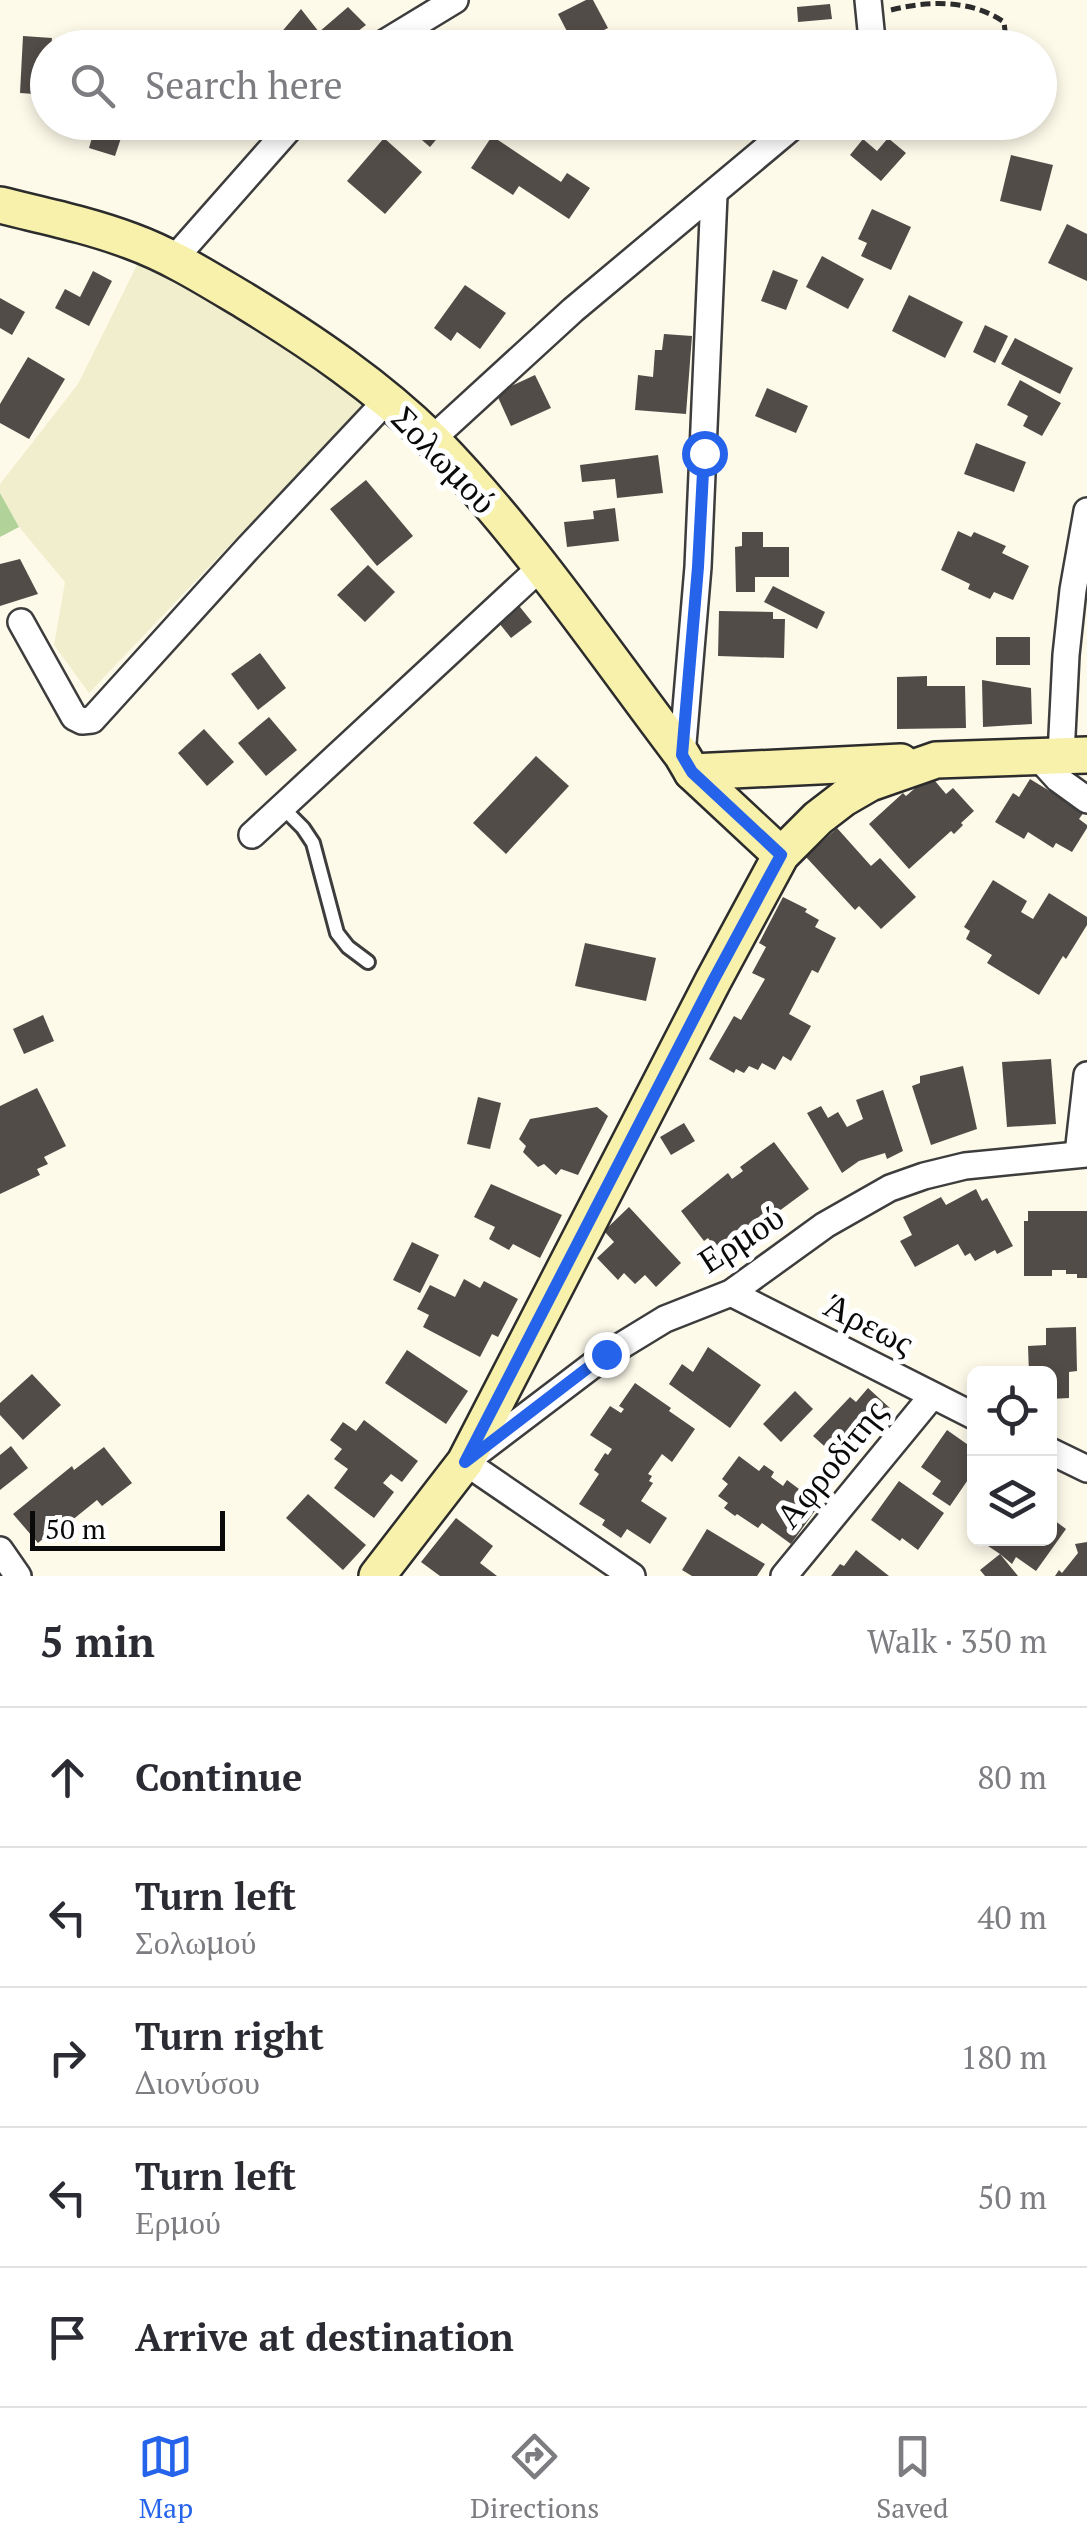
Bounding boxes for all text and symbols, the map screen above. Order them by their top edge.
search box [30,30,1057,140]
icon: search [65,58,120,113]
text: Search here [145,60,343,110]
street label: Σολωμού [382,396,507,523]
route start [682,431,728,477]
street label: Ερμού [689,1193,792,1283]
street label: Άρεως [817,1281,922,1365]
route end [584,1332,630,1378]
map controls [967,1366,1057,1546]
button: locate [967,1366,1057,1456]
street label: Αφροδίτης [764,1389,896,1537]
button: layers [967,1456,1057,1546]
scale bar [30,1506,225,1550]
text: 50 m [45,1510,106,1547]
text: 5 min [40,1613,155,1669]
text: Walk · 350 m [867,1620,1047,1662]
icon: ahead [40,1750,95,1805]
text: Continue [135,1752,302,1802]
text: 80 m [977,1756,1047,1798]
text: Turn left [135,1871,296,1921]
icon: left [40,1890,95,1945]
text: 40 m [977,1896,1047,1938]
text: Σολωμού [135,1921,256,1963]
text: Turn right [135,2011,324,2061]
icon: right [40,2030,95,2085]
text: 180 m [960,2036,1047,2078]
text: Διονύσου [135,2061,260,2103]
text: Turn left [135,2151,296,2201]
icon: left [40,2170,95,2225]
text: 50 m [977,2176,1047,2218]
text: Ερμού [135,2201,221,2243]
icon: arrive [40,2310,95,2365]
text: Arrive at destination [135,2312,514,2362]
tab: Map [138,2429,193,2526]
tab: Directions [470,2429,599,2526]
tab: Saved [876,2429,949,2526]

